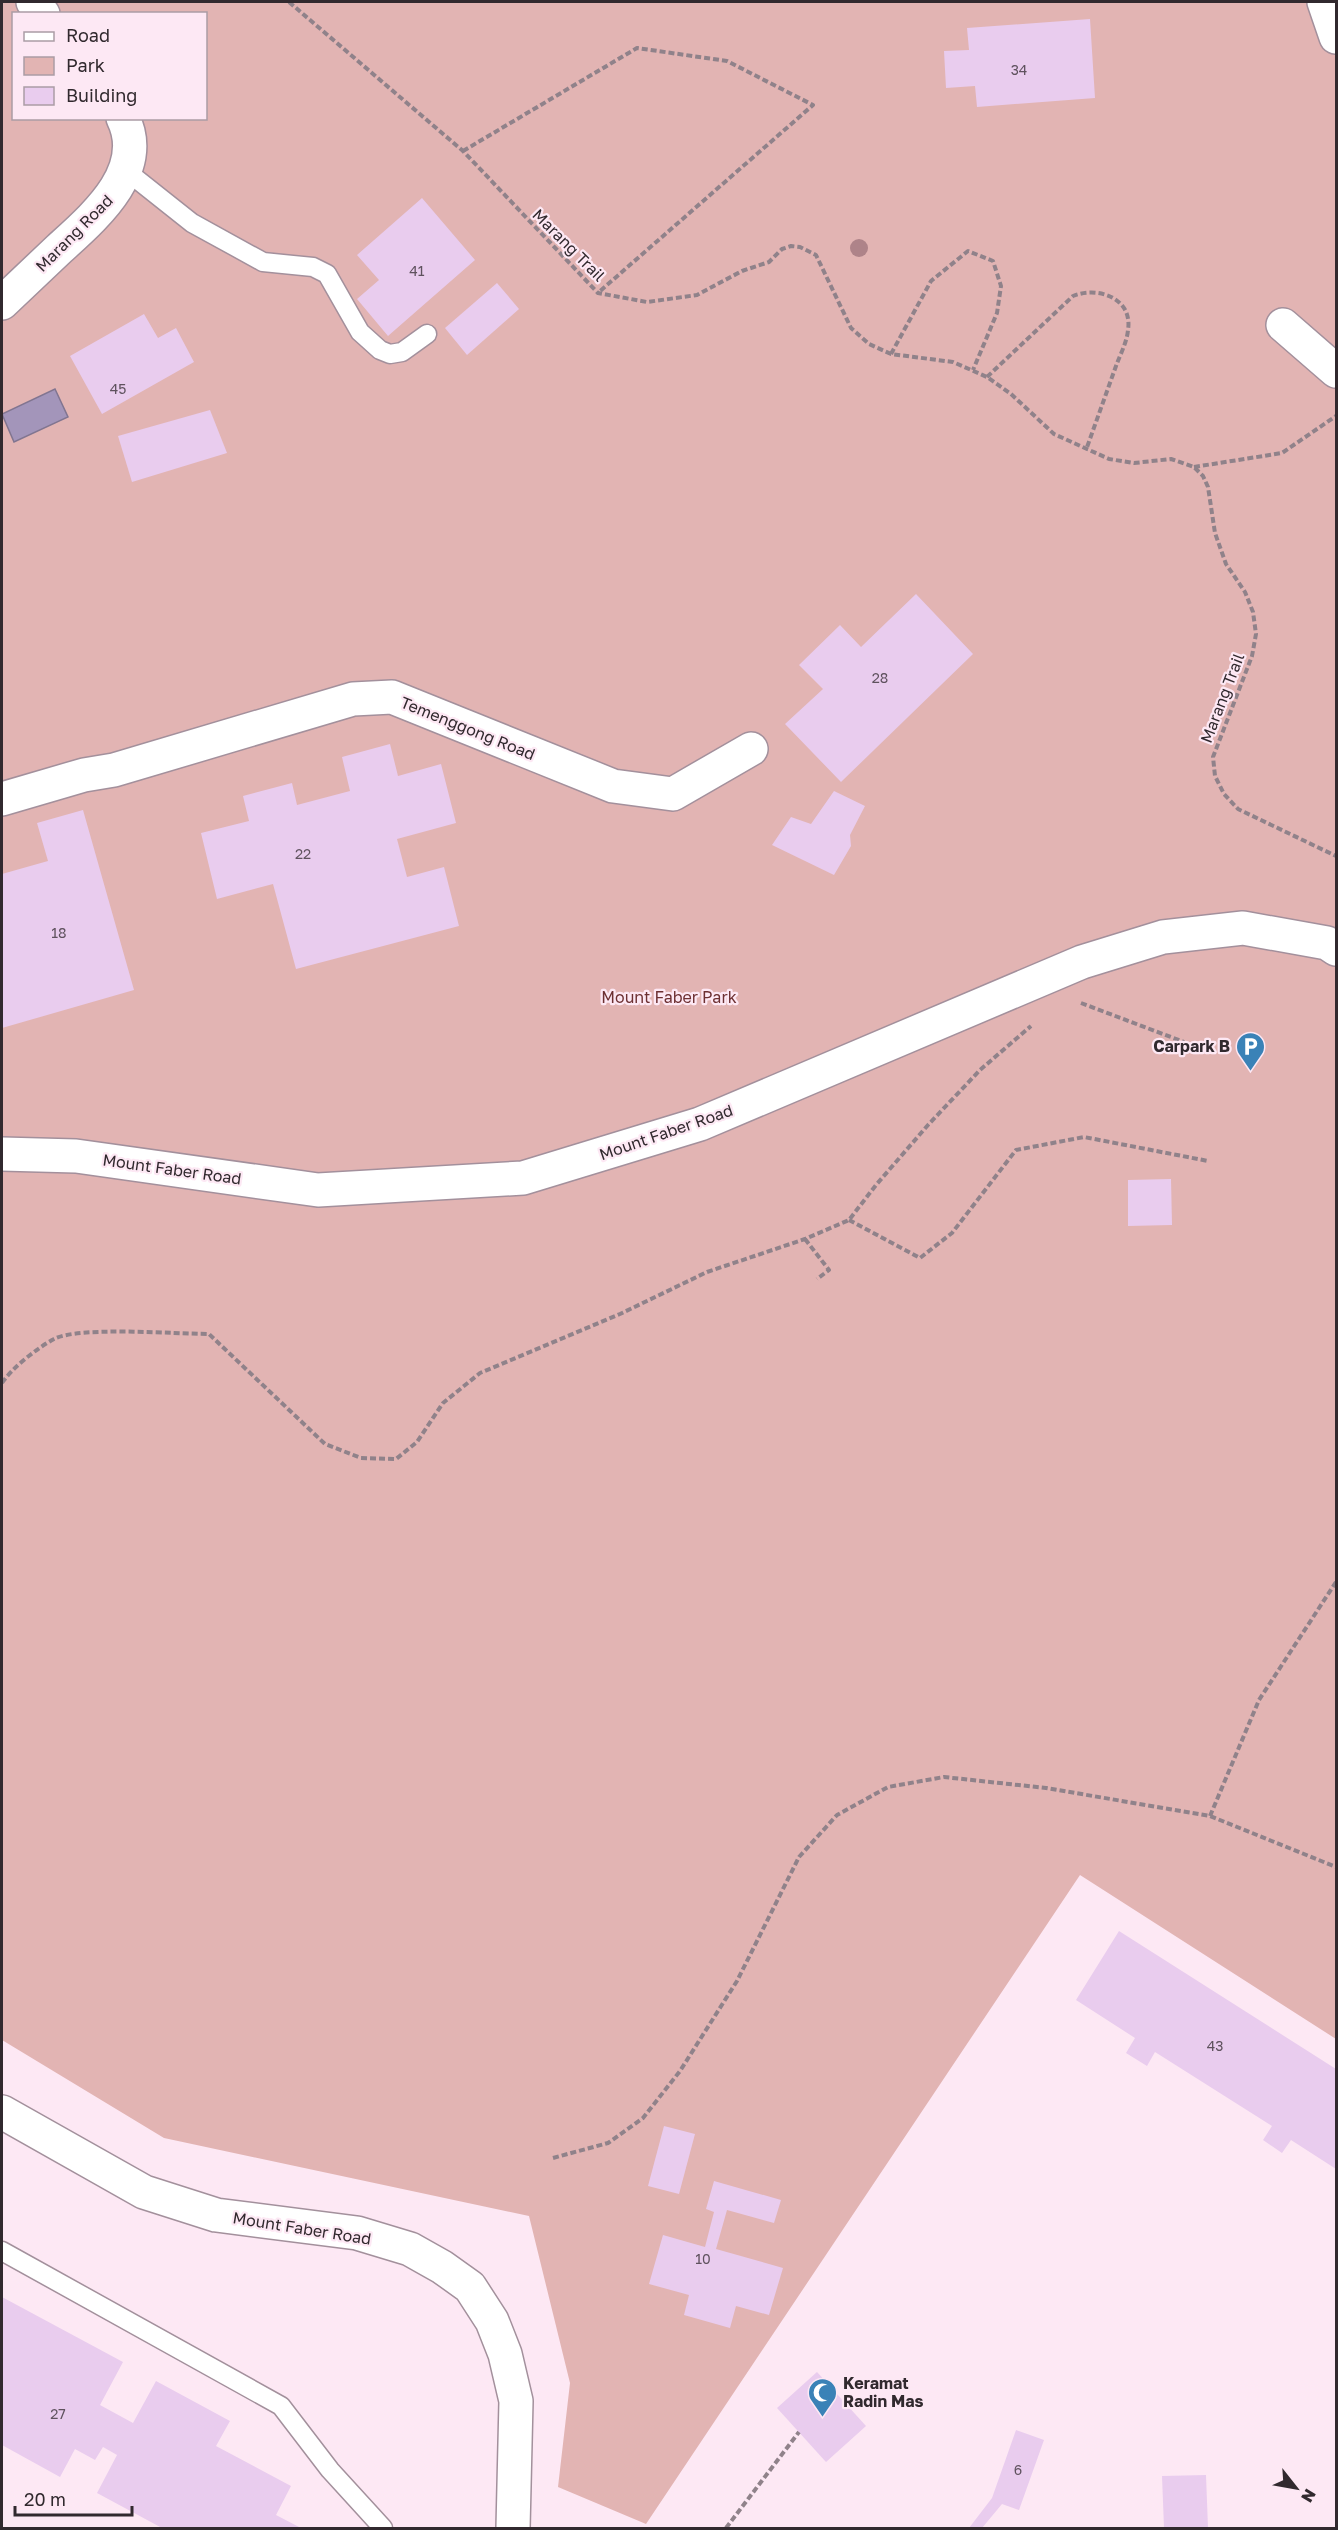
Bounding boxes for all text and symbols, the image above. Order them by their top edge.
legend [12,12,207,120]
text: Road [66,24,110,46]
text: Park [66,54,105,76]
house number: 34 [1011,61,1027,78]
text: Building [66,84,137,106]
street label: Marang Road [31,190,117,276]
street label: Marang Trail [528,204,610,286]
house number: 41 [409,262,425,279]
house number: 45 [110,380,126,397]
street label: Marang Trail [1196,650,1248,746]
house number: 28 [872,669,888,686]
street label: Temenggong Road [398,692,538,764]
house number: 22 [295,845,311,862]
house number: 18 [51,924,67,941]
park label: Mount Faber Park [601,987,737,1007]
parking icon: Carpark B [1235,1030,1267,1072]
place label: Carpark B [1153,1036,1230,1056]
street label: Mount Faber Road [597,1100,735,1164]
street label: Mount Faber Road [101,1149,243,1189]
house number: 43 [1207,2037,1223,2054]
street label: Mount Faber Road [231,2207,373,2249]
house number: 10 [695,2250,711,2267]
place label: Keramat Radin Mas [843,2373,924,2411]
mosque icon: Keramat Radin Mas [806,2376,838,2418]
house number: 27 [50,2405,66,2422]
north arrow [1266,2458,1326,2518]
house number: 6 [1014,2461,1022,2478]
scale bar [15,2479,132,2517]
text: N [1297,2485,1321,2506]
text: 20 m [24,2488,66,2510]

